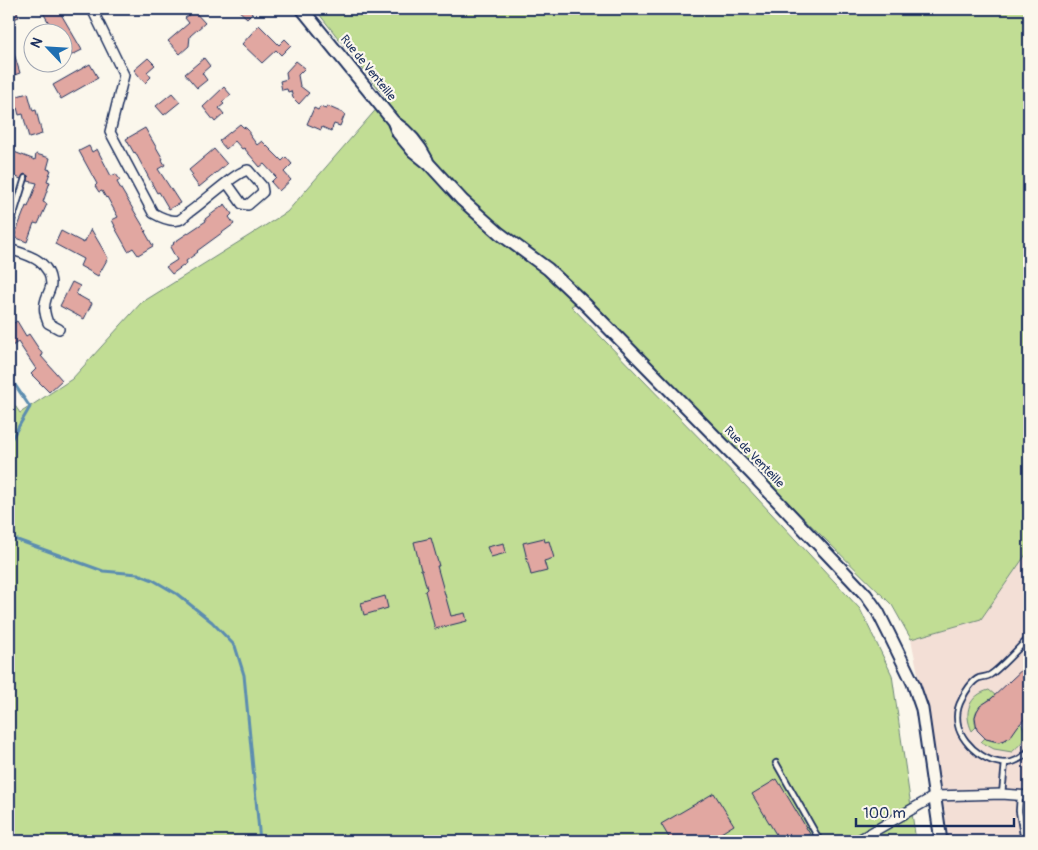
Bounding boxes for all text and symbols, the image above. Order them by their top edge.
north arrow [22,22,72,72]
street label: Rue de Venteille [337,32,399,104]
text: N [27,35,46,51]
street label: Rue de Venteille [721,423,787,491]
scale bar [856,795,1013,827]
text: 100 m [863,804,906,823]

